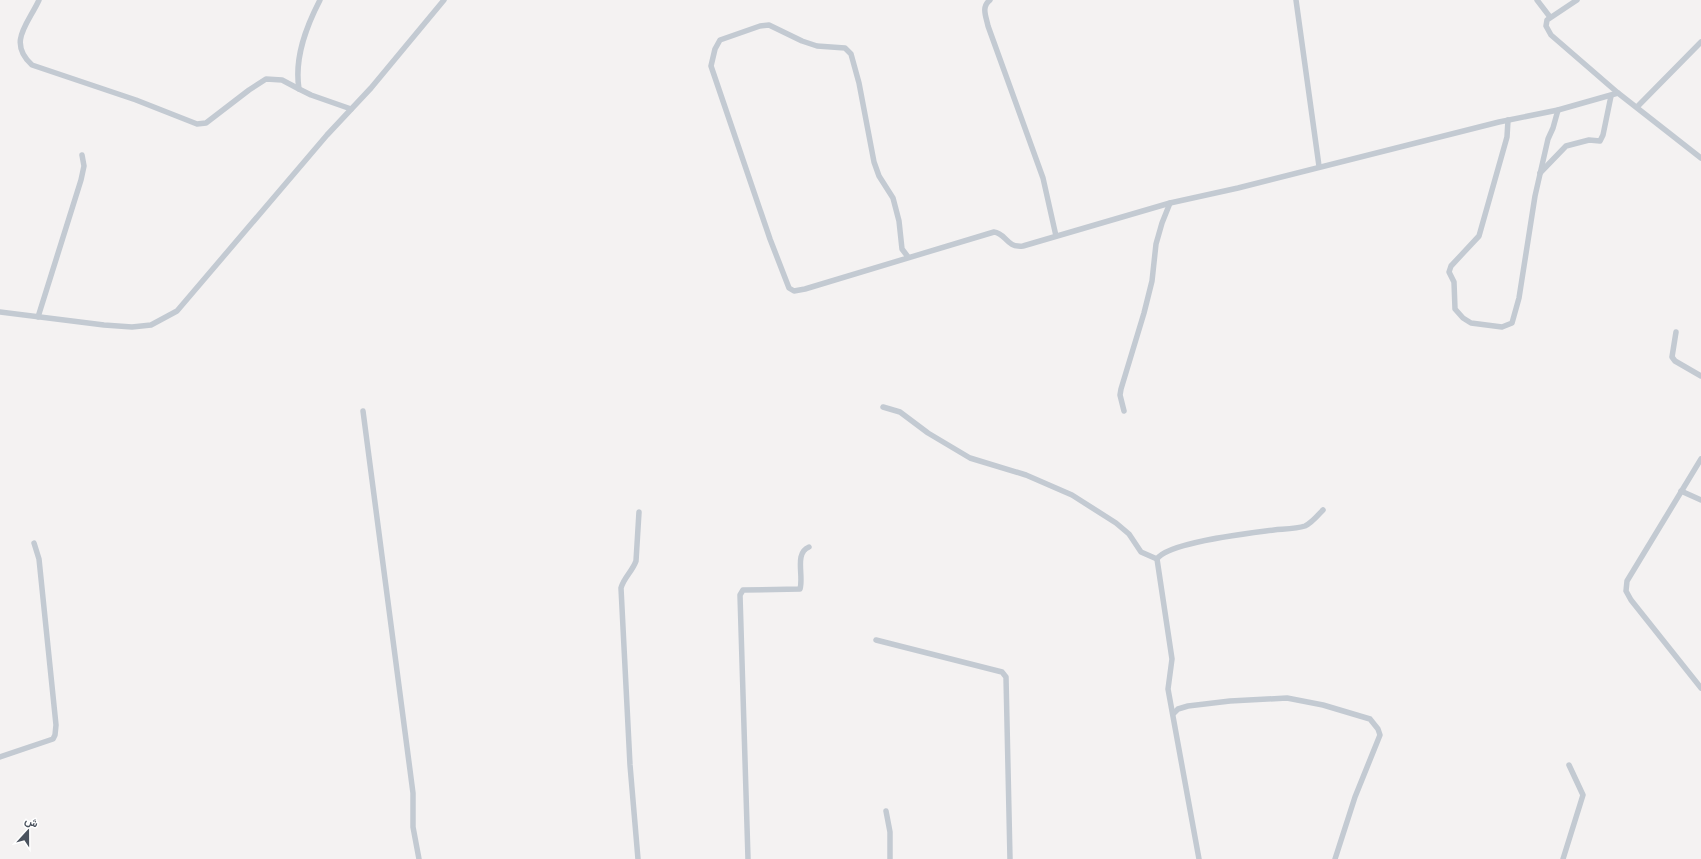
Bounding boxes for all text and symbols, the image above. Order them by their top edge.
north arrow [8,811,48,851]
text: ش [23,814,40,831]

